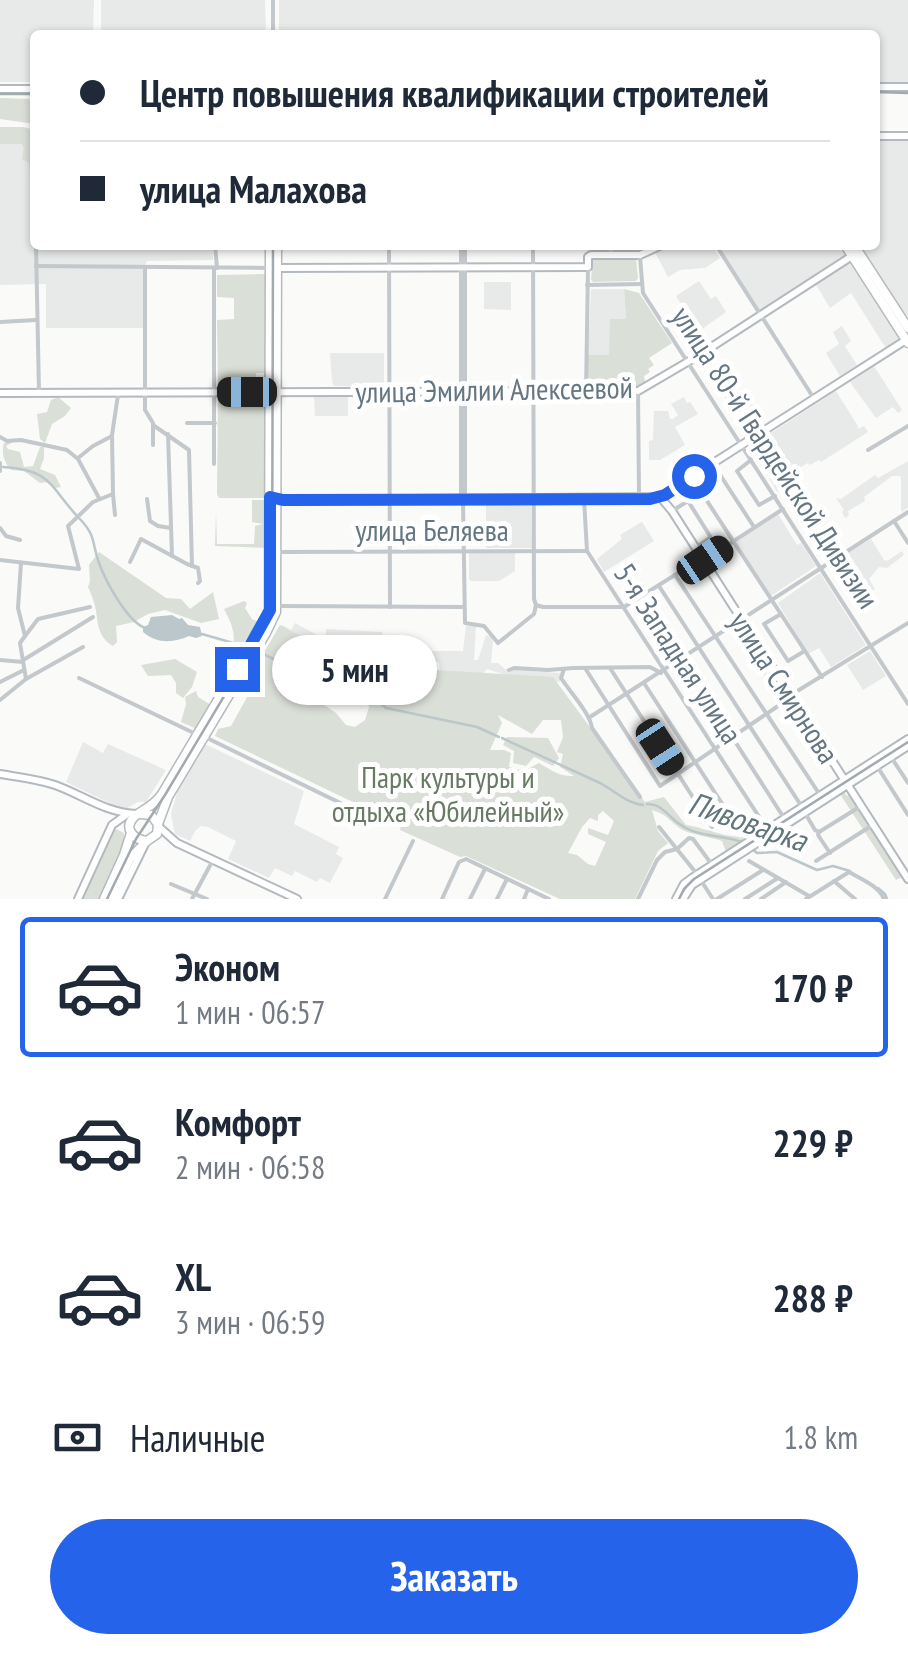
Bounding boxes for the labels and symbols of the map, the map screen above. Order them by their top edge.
street label: улица 80-й Гвардейской Дивизии [664,299,888,615]
street label: улица Эмилии Алексеевой [355,367,633,411]
car [217,377,277,407]
route start [672,454,717,499]
street label: улица Беляева [355,510,509,549]
car [672,531,738,589]
street label: 5-я Западная улица [606,555,752,751]
street label: улица Смирнова [721,604,849,770]
callout: 5 мин [272,634,437,704]
route end [215,647,260,692]
car [631,714,689,780]
park label: Парк культуры и отдыха «Юбилейный» [332,757,564,830]
water label: Пивоварка [683,781,815,861]

